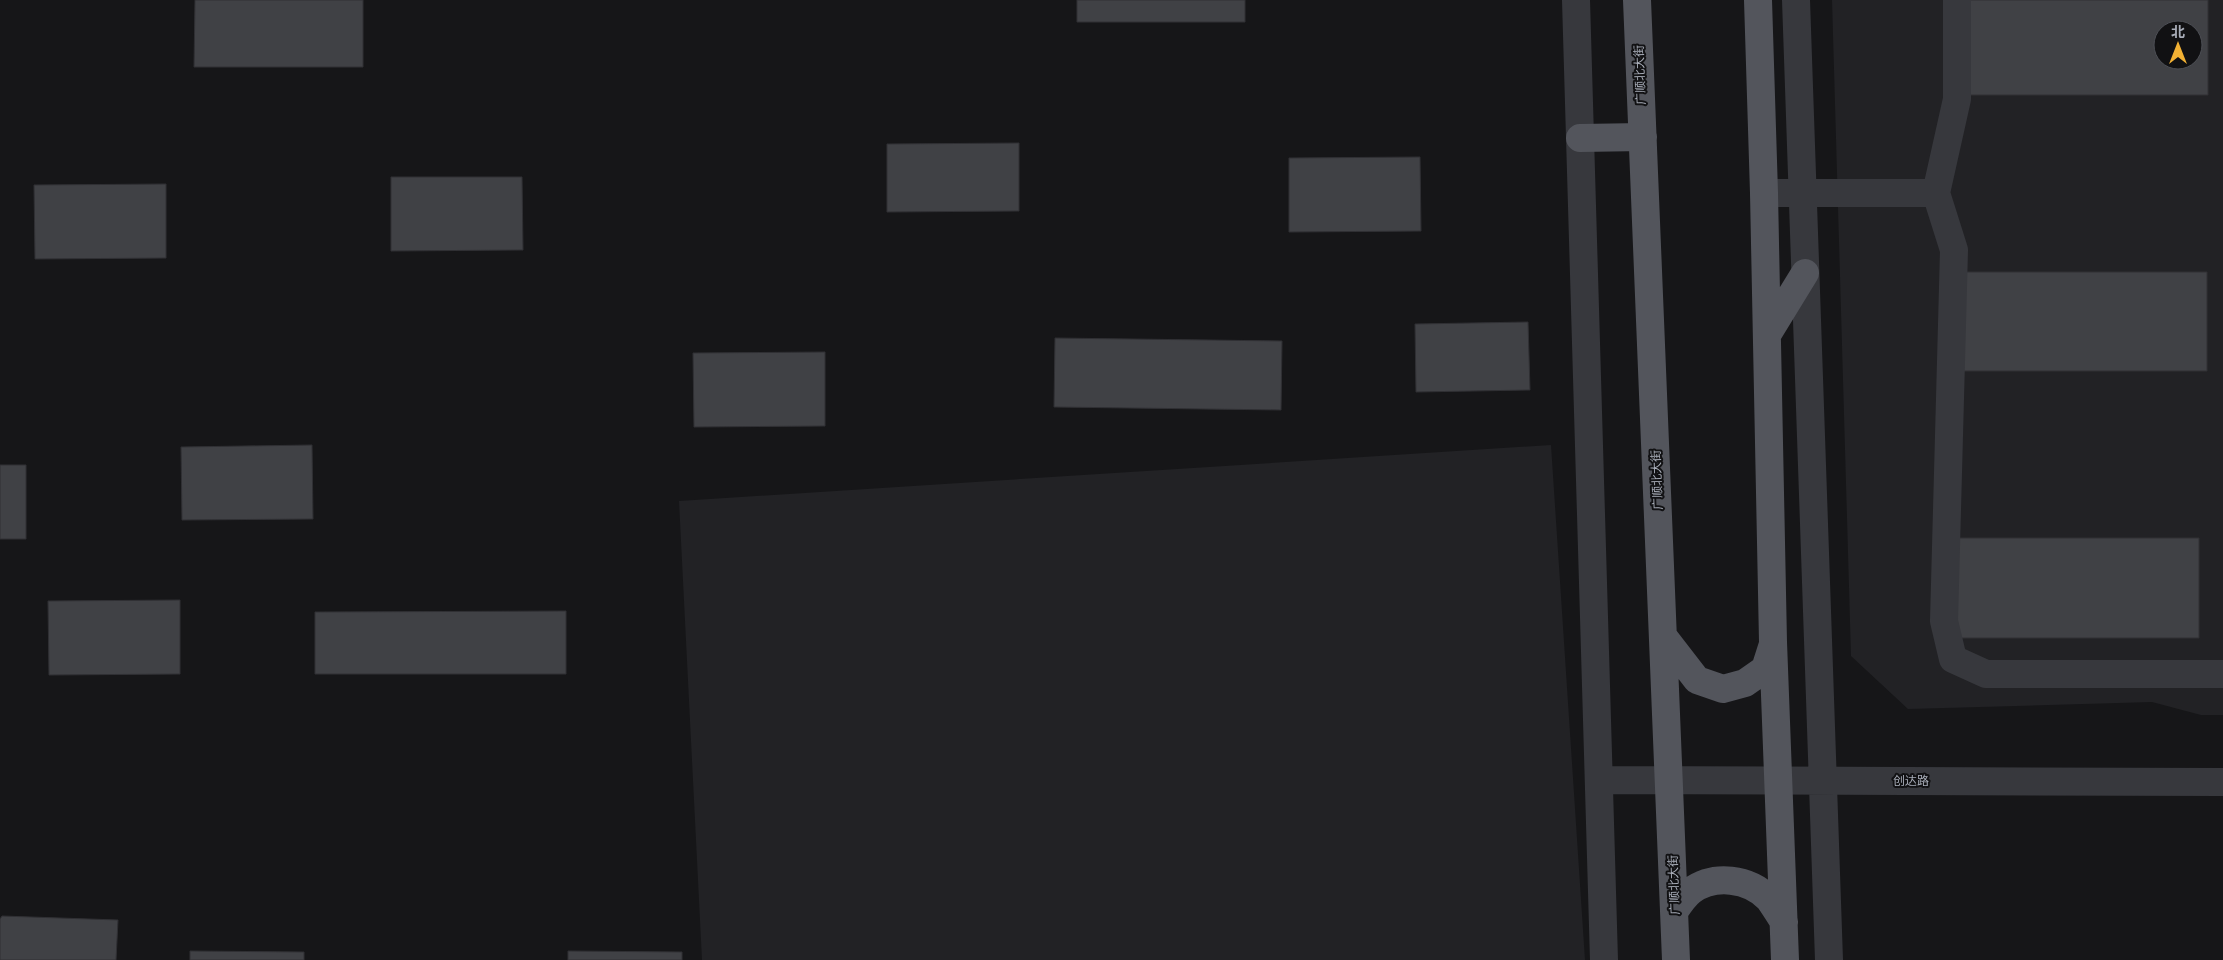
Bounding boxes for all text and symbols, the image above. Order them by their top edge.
north arrow [2153,20,2203,70]
text: 北 [2171,24,2185,41]
street label: 广顺北大街 [1632,45,1648,105]
street label: 广顺北大街 [1649,450,1665,510]
street label: 创达路 [1893,774,1929,788]
street label: 广顺北大街 [1666,855,1682,915]

